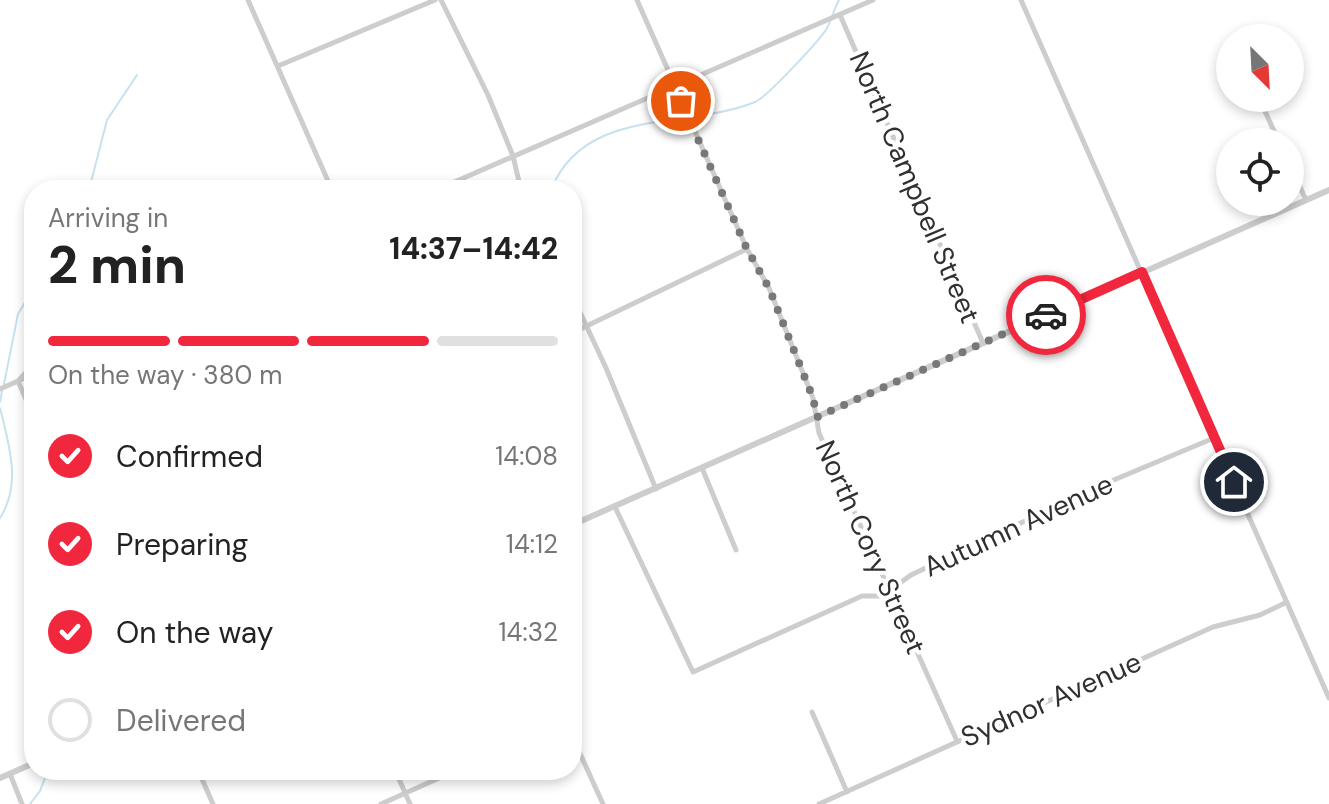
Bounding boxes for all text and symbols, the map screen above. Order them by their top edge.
north arrow [1216,24,1304,112]
map controls [1216,24,1304,216]
street label: North Campbell Street [841,46,988,329]
pin [647,67,715,135]
icon: bag [659,79,703,123]
button: locate [1216,128,1304,216]
text: Arriving in [48,201,168,235]
text: 14:37–14:42 [389,229,558,268]
text: 2 min [48,231,186,299]
courier [1006,275,1086,355]
icon: car [1024,293,1068,337]
text: On the way · 380 m [48,358,282,392]
icon: check [48,434,92,478]
street label: North Cory Street [807,435,934,660]
text: Confirmed [116,437,263,476]
text: 14:08 [495,439,558,473]
pin [1200,448,1268,516]
icon: home [1212,460,1256,504]
street label: Autumn Avenue [918,465,1119,586]
icon: check [48,522,92,566]
text: Preparing [116,525,248,564]
text: 14:12 [506,527,558,561]
icon: check [48,610,92,654]
text: On the way [116,613,273,652]
text: 14:32 [499,615,558,649]
street label: Sydnor Avenue [955,643,1147,756]
text: Delivered [116,701,246,740]

